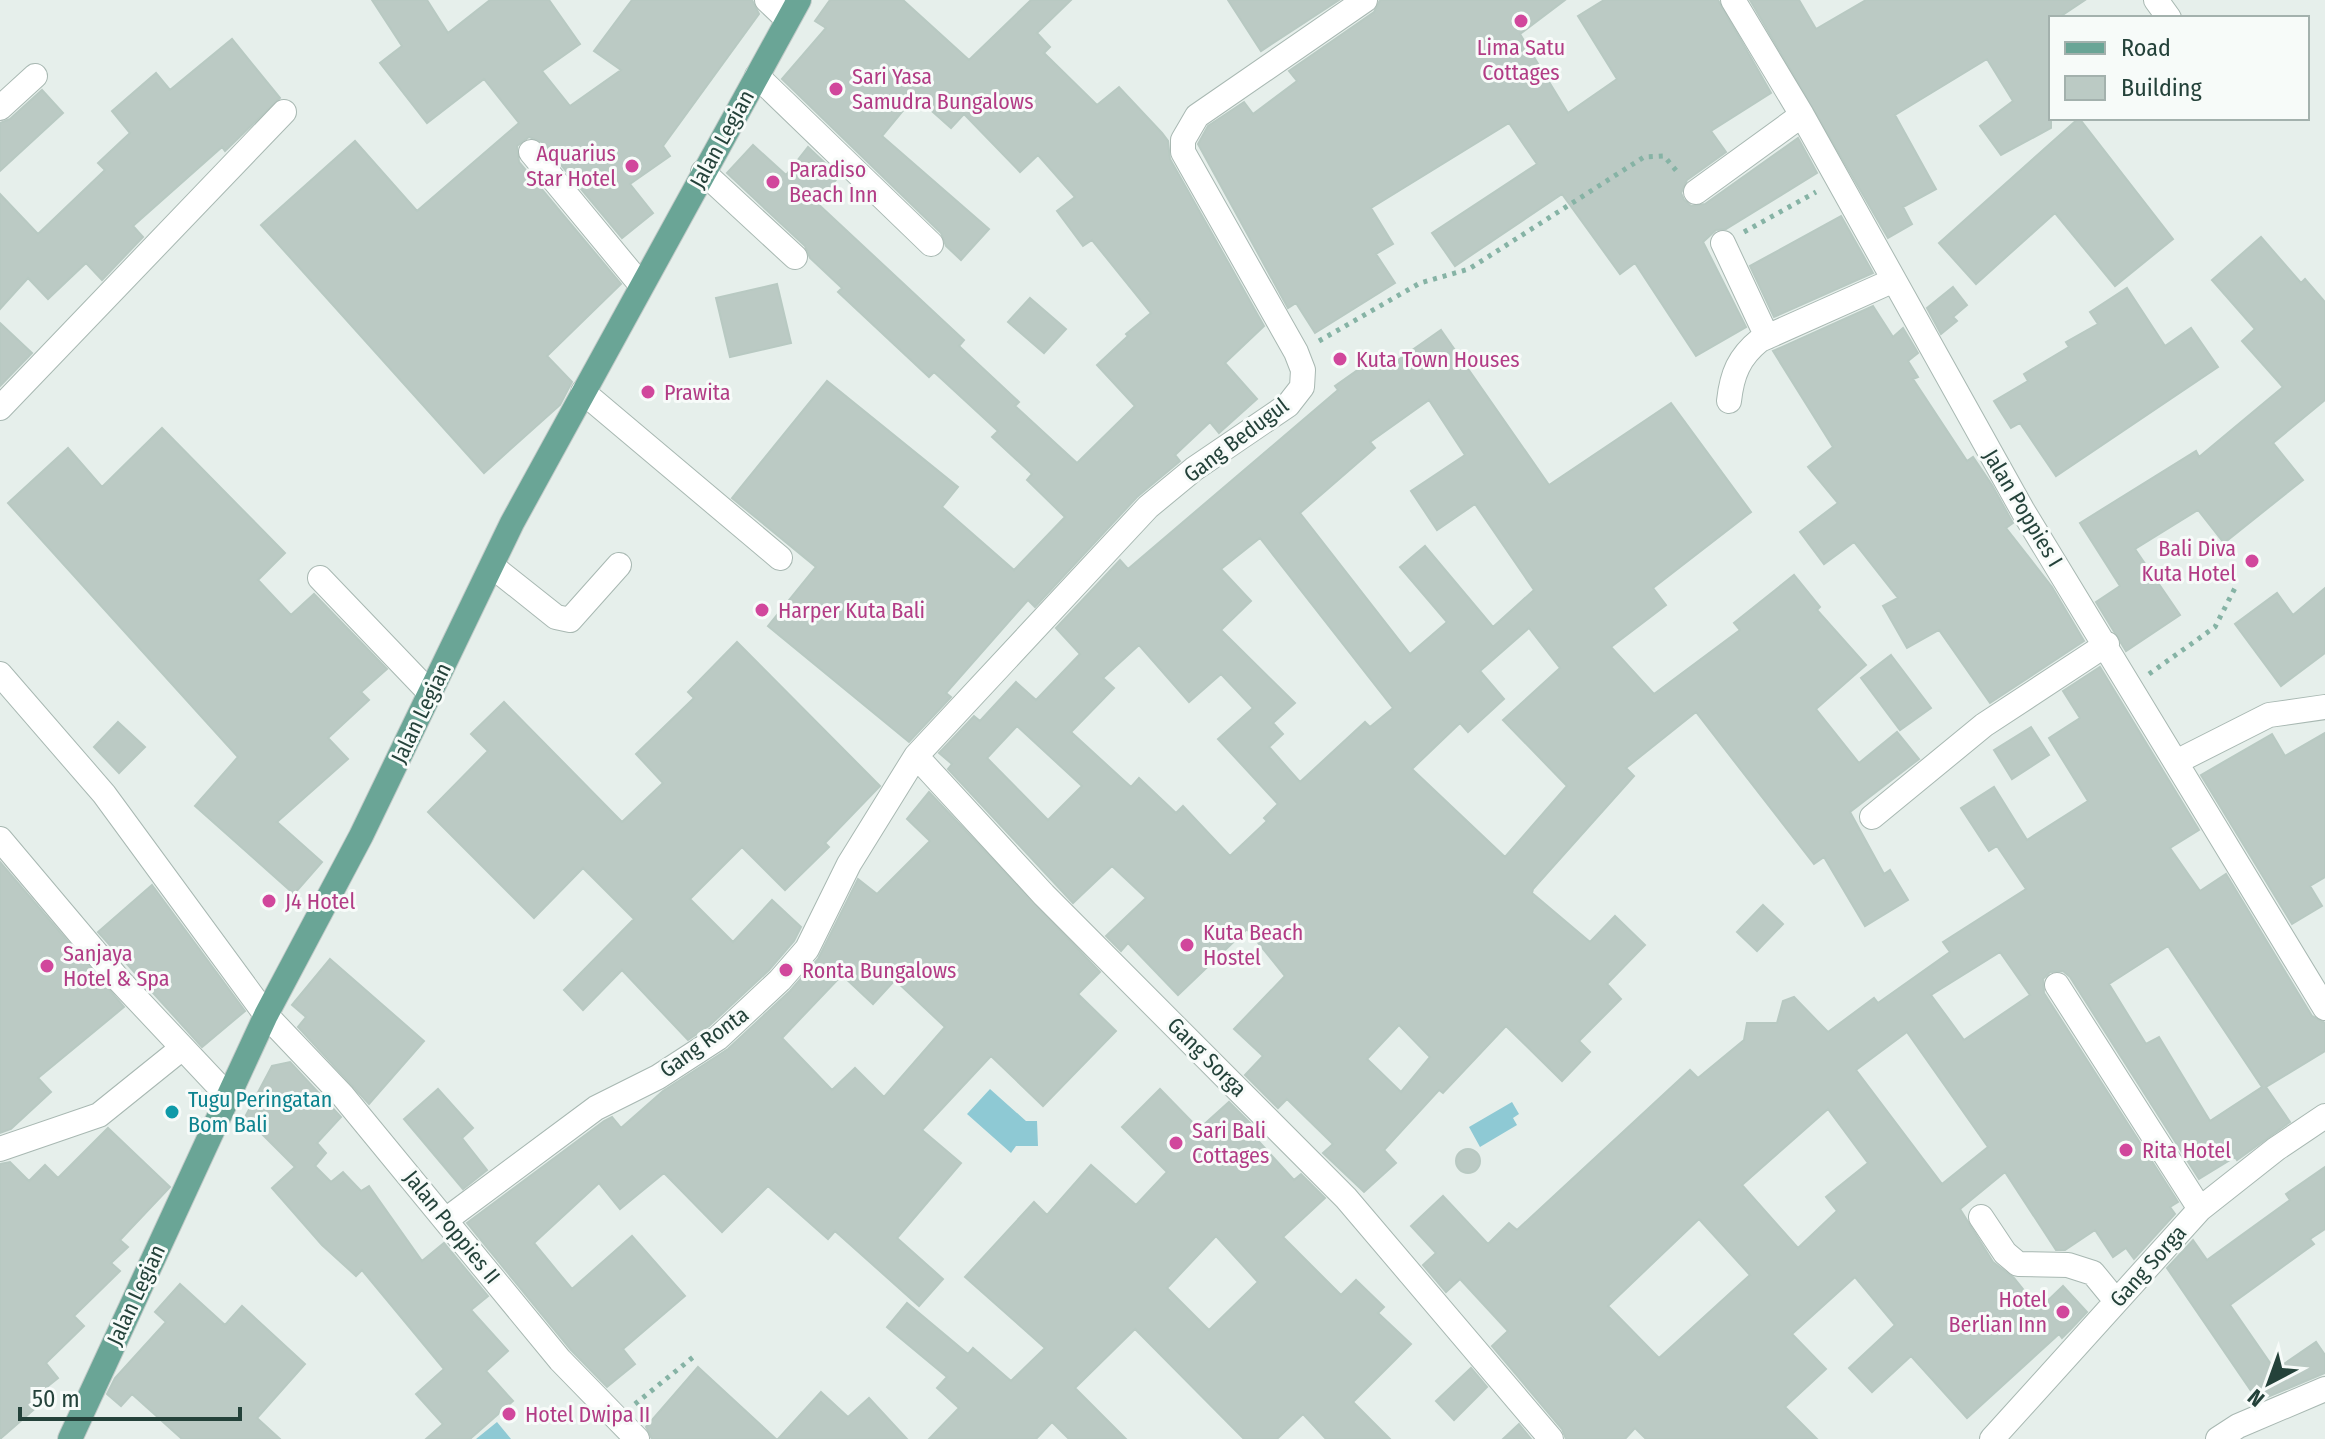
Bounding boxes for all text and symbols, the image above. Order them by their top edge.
marker: Lima Satu Cottages [1512,12,1530,30]
legend [2049,16,2309,120]
place label: Lima Satu Cottages [1477,34,1565,86]
text: Road [2121,34,2171,62]
place label: Sari Yasa Samudra Bungalows [852,63,1034,115]
text: Building [2121,74,2203,102]
marker: Sari Yasa Samudra Bungalows [827,80,845,98]
street label: Jalan Legian [684,85,760,193]
place label: Aquarius Star Hotel [526,140,616,192]
place label: Paradiso Beach Inn [789,156,878,208]
marker: Aquarius Star Hotel [623,157,641,175]
marker: Paradiso Beach Inn [764,173,782,191]
place label: Kuta Town Houses [1356,346,1520,373]
marker: Kuta Town Houses [1331,350,1349,368]
place label: Prawita [664,379,731,406]
marker: Prawita [639,383,657,401]
street label: Gang Bedugul [1178,392,1294,488]
street label: Jalan Poppies I [1977,444,2069,572]
place label: Bali Diva Kuta Hotel [2142,535,2236,587]
marker: Bali Diva Kuta Hotel [2243,552,2261,570]
place label: Harper Kuta Bali [778,597,925,624]
marker: Harper Kuta Bali [753,601,771,619]
street label: Jalan Legian [385,658,457,768]
place label: J4 Hotel [285,888,355,915]
marker: J4 Hotel [260,892,278,910]
place label: Kuta Beach Hostel [1203,919,1303,971]
marker: Kuta Beach Hostel [1178,936,1196,954]
place label: Sanjaya Hotel & Spa [63,940,170,992]
marker: Sanjaya Hotel & Spa [38,957,56,975]
place label: Ronta Bungalows [802,957,957,984]
marker: Ronta Bungalows [777,961,795,979]
street label: Gang Ronta [654,1001,754,1083]
street label: Gang Sorga [1162,1012,1252,1102]
place label: Tugu Peringatan Bom Bali [188,1086,332,1138]
marker: Tugu Peringatan Bom Bali [163,1103,181,1121]
place label: Sari Bali Cottages [1192,1117,1269,1169]
marker: Sari Bali Cottages [1167,1134,1185,1152]
place label: Rita Hotel [2142,1137,2231,1164]
marker: Rita Hotel [2117,1141,2135,1159]
street label: Jalan Poppies II [398,1165,506,1289]
street label: Gang Sorga [2104,1219,2192,1313]
street label: Jalan Legian [101,1240,171,1350]
place label: Hotel Berlian Inn [1949,1286,2047,1338]
marker: Hotel Berlian Inn [2054,1303,2072,1321]
north arrow [2229,1343,2309,1423]
scale bar [20,1371,240,1421]
text: N [2242,1383,2270,1412]
text: 50 m [32,1385,80,1413]
place label: Hotel Dwipa II [525,1401,650,1428]
marker: Hotel Dwipa II [500,1405,518,1423]

